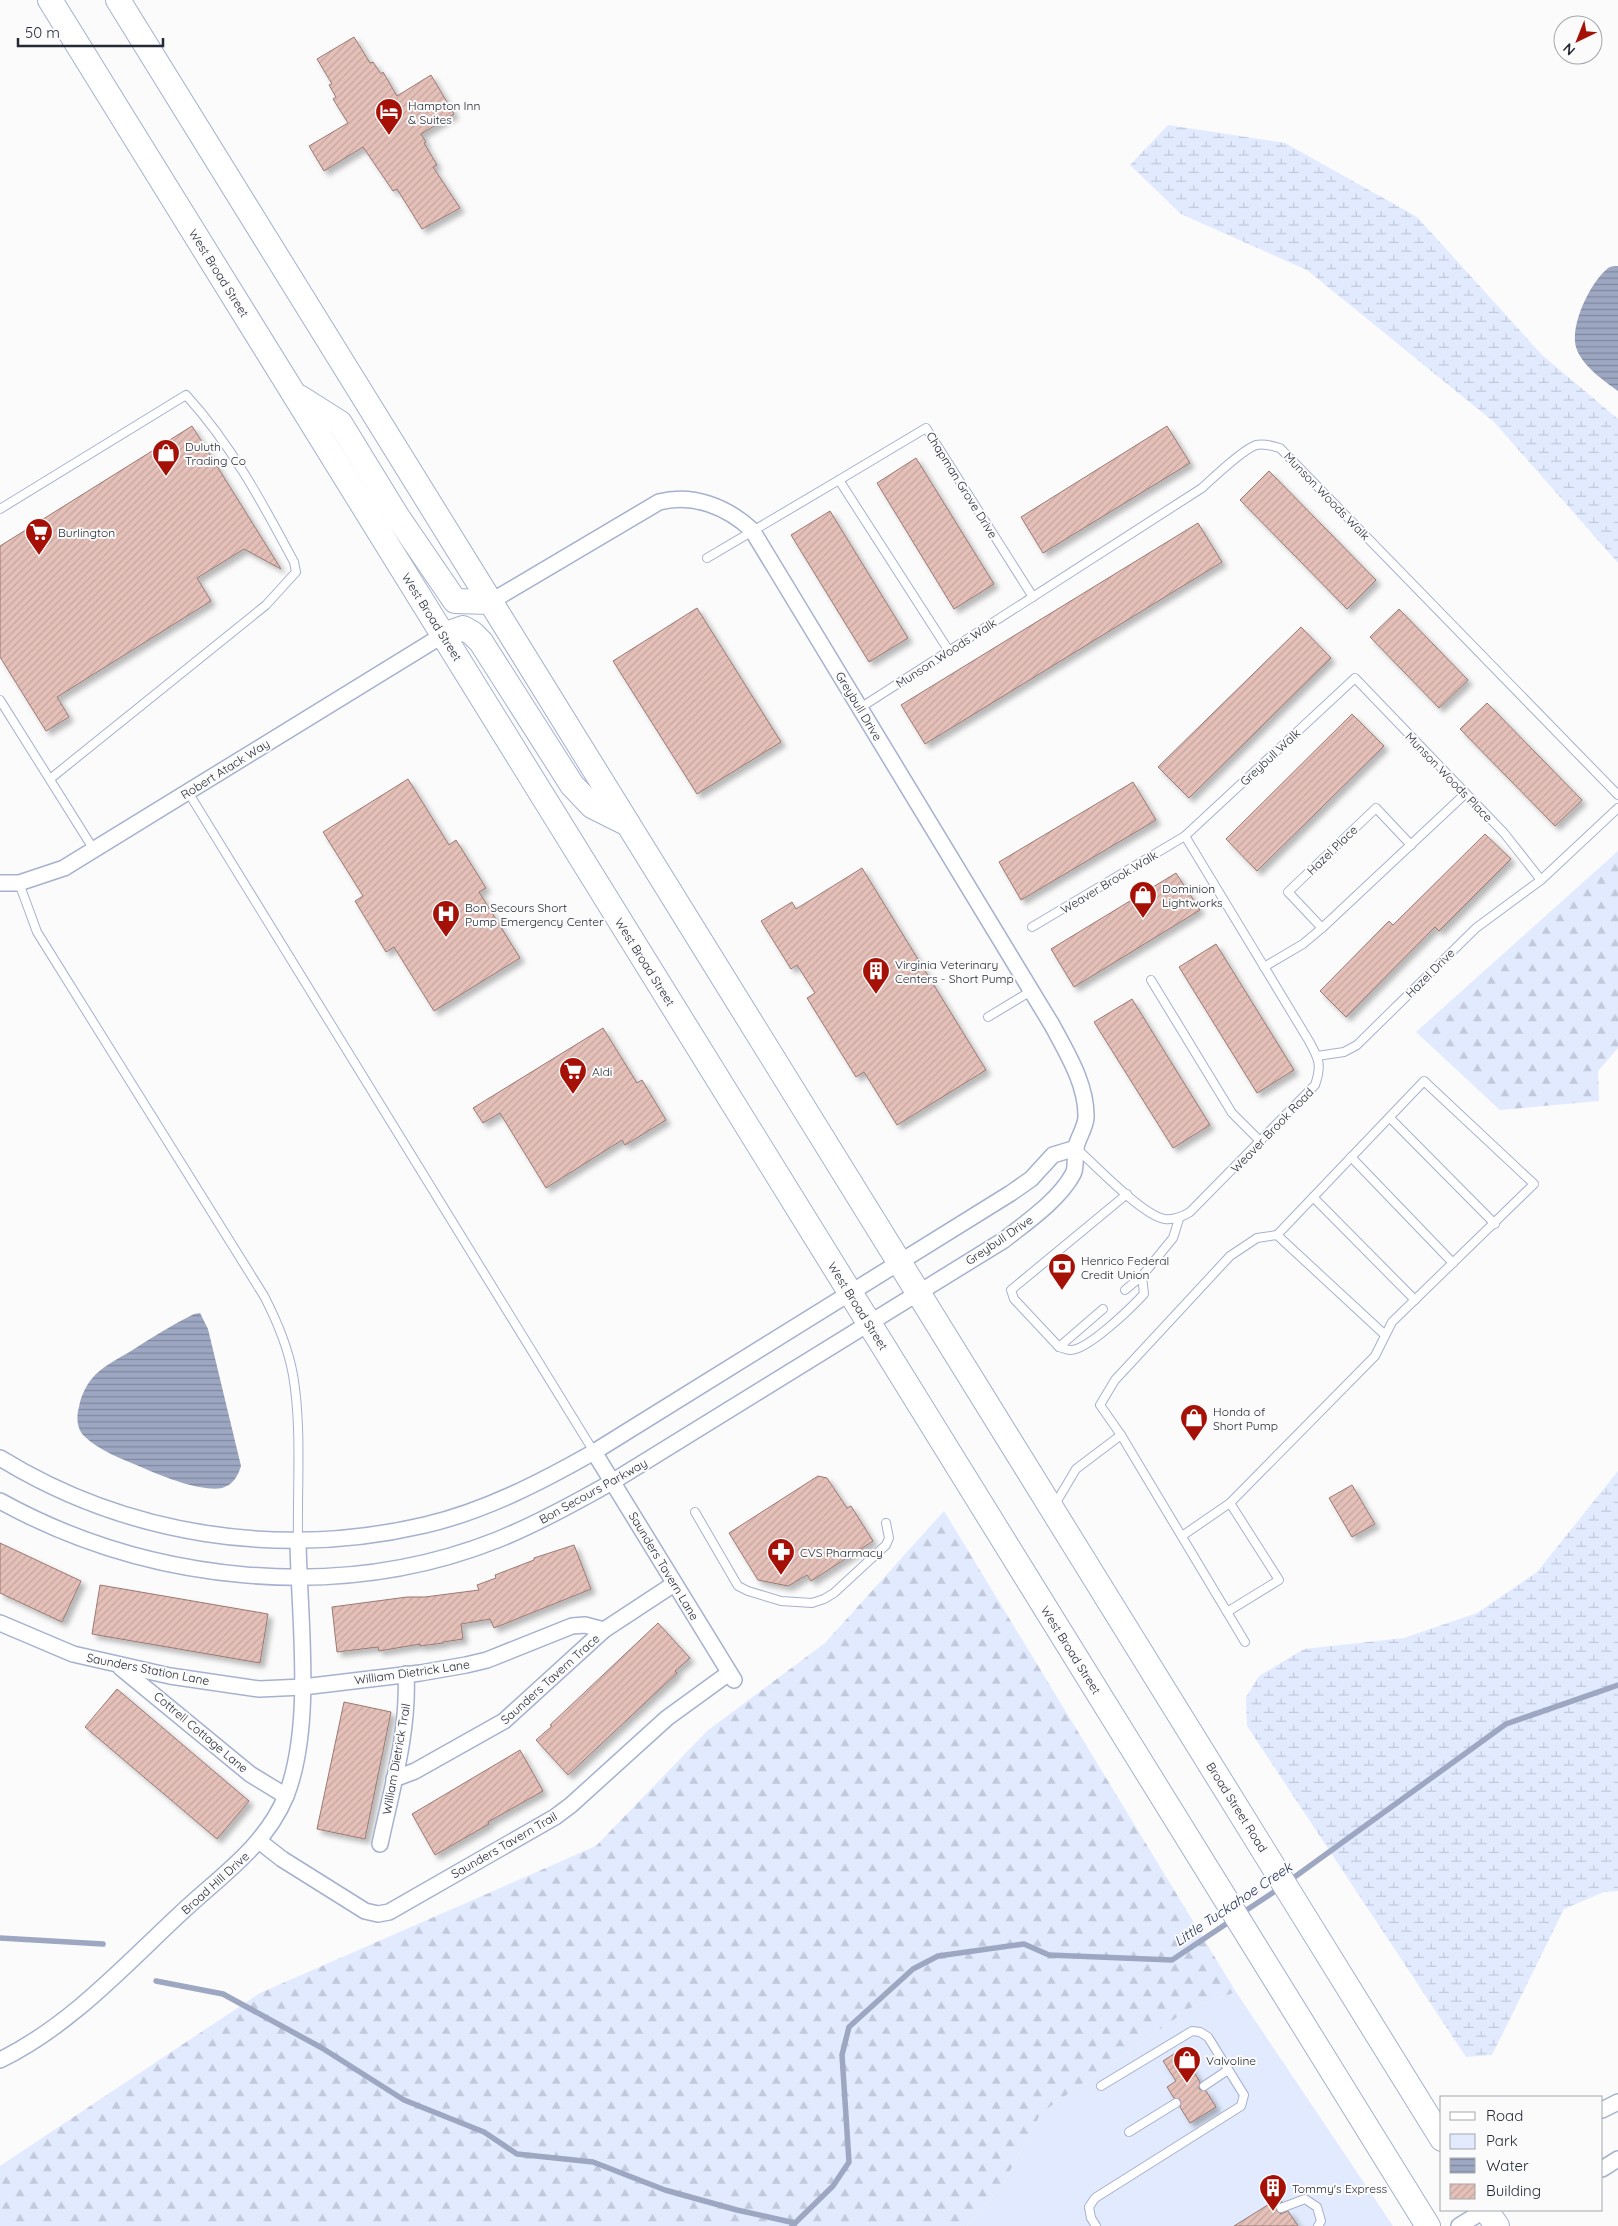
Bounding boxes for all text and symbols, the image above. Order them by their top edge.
scale bar [18,15,162,47]
north arrow [1553,15,1603,65]
text: 50 m [25,23,60,42]
text: N [1559,39,1579,60]
hotel icon: Hampton Inn & Suites [374,97,404,136]
place label: Hampton Inn & Suites [408,98,480,127]
street label: West Broad Street [186,226,252,320]
street label: Chapman Grove Drive [923,429,1001,541]
shop icon: Duluth Trading Co [151,438,181,477]
place label: Duluth Trading Co [185,439,246,468]
street label: Munson Woods Walk [1281,449,1373,543]
supermarket icon: Burlington [24,517,54,556]
place label: Burlington [58,525,115,540]
street label: West Broad Street [399,570,465,664]
street label: Munson Woods Walk [893,615,999,691]
street label: Greybull Drive [832,669,886,743]
street label: Greybull Walk [1237,725,1303,789]
street label: Munson Woods Place [1402,729,1496,825]
street label: Robert Atack Way [178,736,272,802]
street label: Hazel Place [1304,822,1361,878]
street label: Weaver Brook Walk [1058,847,1160,917]
shop icon: Dominion Lightworks [1128,880,1158,919]
place label: Dominion Lightworks [1162,881,1223,910]
hospital icon: Bon Secours Short Pump Emergency Center [431,899,461,938]
place label: Bon Secours Short Pump Emergency Center [465,900,604,929]
street label: West Broad Street [612,915,678,1009]
street label: Hazel Drive [1402,945,1458,1001]
building icon: Virginia Veterinary Centers - Short Pump [861,956,891,995]
place label: Virginia Veterinary Centers - Short Pump [895,957,1014,986]
supermarket icon: Aldi [558,1056,588,1095]
place label: Aldi [592,1064,612,1079]
street label: Weaver Brook Road [1228,1084,1316,1176]
street label: Greybull Drive [962,1212,1036,1268]
bank icon: Henrico Federal Credit Union [1047,1252,1077,1291]
place label: Henrico Federal Credit Union [1081,1253,1169,1282]
street label: West Broad Street [825,1259,891,1353]
shop icon: Honda of Short Pump [1179,1403,1209,1442]
place label: Honda of Short Pump [1213,1404,1278,1433]
street label: Bon Secours Parkway [536,1455,650,1527]
street label: Saunders Tavern Lane [626,1509,702,1623]
pharmacy icon: CVS Pharmacy [766,1537,796,1576]
place label: CVS Pharmacy [800,1545,883,1560]
street label: West Broad Street [1038,1603,1104,1697]
street label: Saunders Tavern Trace [498,1631,603,1727]
street label: Saunders Station Lane [85,1650,211,1688]
street label: William Dietrick Lane [353,1656,471,1688]
street label: Cottrell Cottage Lane [151,1688,251,1776]
street label: William Dietrick Trail [379,1702,413,1816]
street label: Broad Street Road [1203,1759,1271,1855]
street label: Saunders Tavern Trail [448,1809,560,1881]
street label: Broad Hill Drive [178,1848,252,1917]
water label: Little Tuckahoe Creek [1171,1857,1297,1950]
shop icon: Valvoline [1172,2045,1202,2084]
place label: Valvoline [1206,2053,1256,2068]
legend [1440,2096,1603,2211]
text: Road [1486,2106,1523,2125]
text: Park [1486,2131,1518,2150]
text: Water [1486,2156,1529,2175]
building icon: Tommy's Express [1258,2173,1288,2212]
place label: Tommy's Express [1292,2181,1388,2196]
text: Building [1486,2181,1541,2200]

